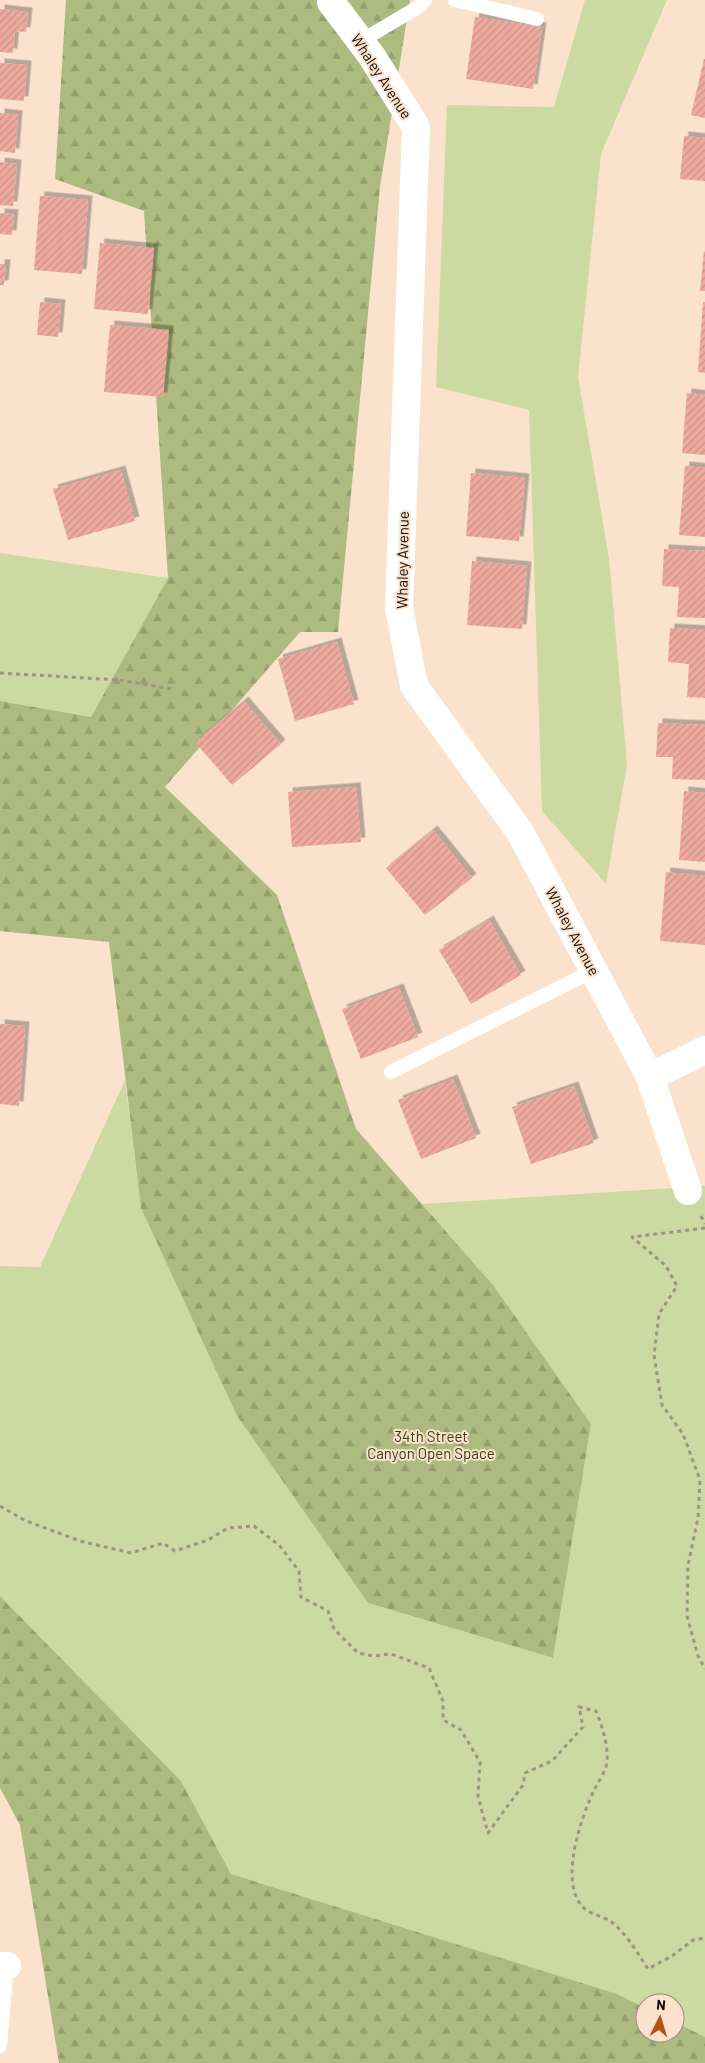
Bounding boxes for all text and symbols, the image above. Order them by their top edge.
street label: Whaley Avenue [348,30,416,122]
street label: Whaley Avenue [392,511,412,609]
street label: Whaley Avenue [542,884,604,978]
park label: 34th Street Canyon Open Space [367,1427,495,1462]
north arrow [635,1993,685,2043]
text: N [656,1996,667,2013]

